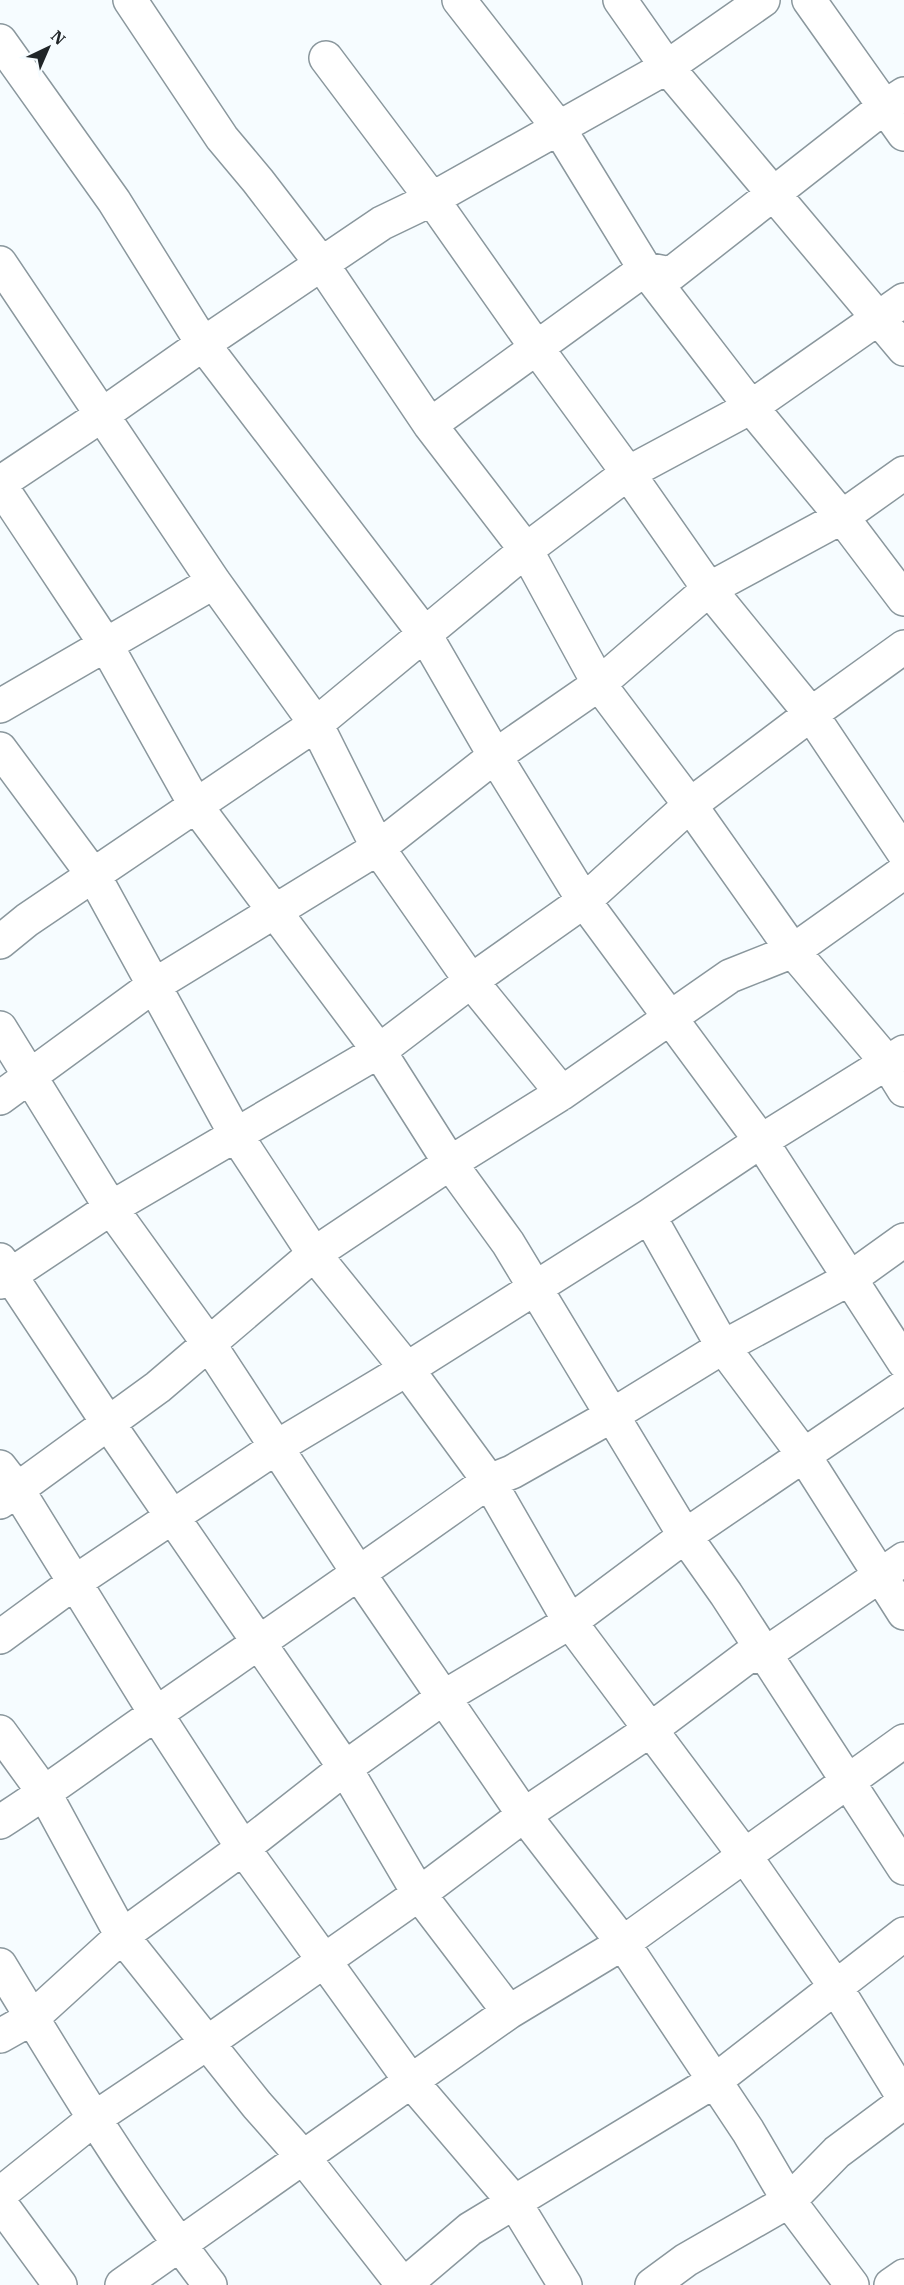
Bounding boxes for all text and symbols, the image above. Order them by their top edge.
north arrow [18,18,78,78]
text: N [47,26,70,49]

